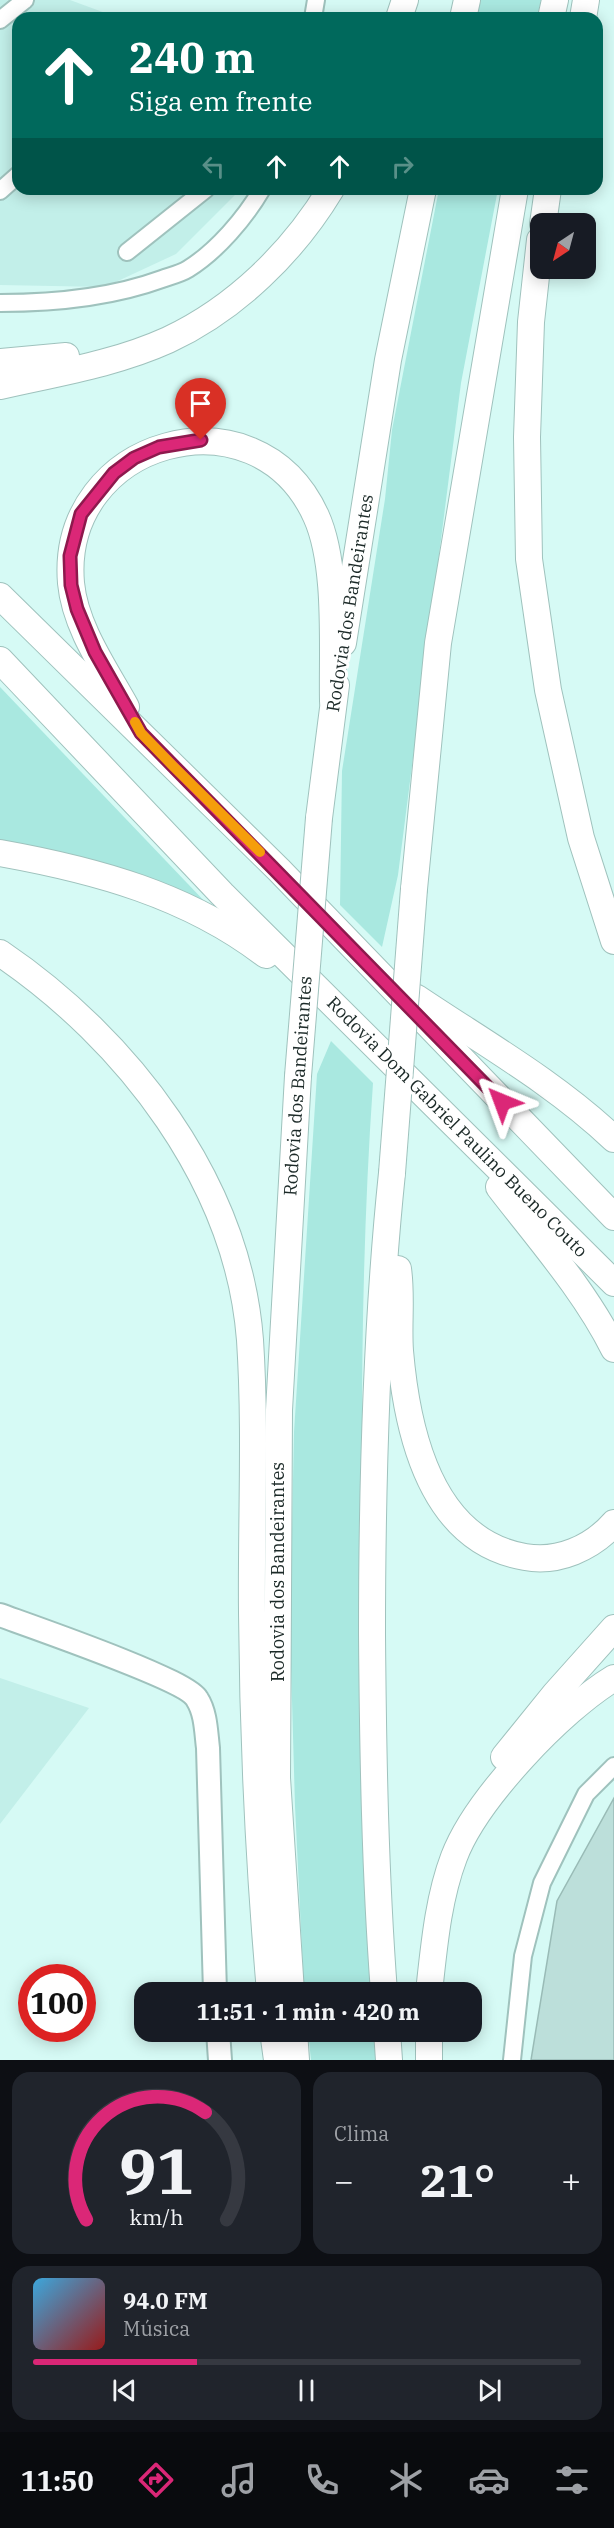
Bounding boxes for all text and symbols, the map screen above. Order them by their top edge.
text: 240 m [129,30,255,85]
icon: ahead [30,36,108,114]
text: Siga em frente [129,83,312,118]
icon: left [197,150,230,183]
icon: ahead [260,150,293,183]
icon: ahead [323,150,356,183]
icon: right [386,150,419,183]
north arrow [530,213,596,279]
map controls [530,213,596,279]
pin [175,378,226,440]
icon: arrive [184,387,217,420]
street label: Rodovia dos Bandeirantes [321,492,378,713]
street label: Rodovia dos Bandeirantes [278,975,317,1197]
street label: Rodovia Dom Gabriel Paulino Bueno Couto [322,991,593,1262]
position arrow [470,1070,534,1134]
street label: Rodovia dos Bandeirantes [266,1462,289,1682]
speed limit sign: 100 [18,1964,96,2042]
text: 11:51 · 1 min · 420 m [196,1997,420,2026]
text: Clima [334,2120,389,2147]
text: 91 [119,2130,194,2211]
text: 21° [420,2151,495,2209]
text: − [334,2159,354,2202]
text: + [561,2159,581,2202]
text: km/h [129,2203,184,2231]
text: 94.0 FM [123,2286,208,2315]
text: Música [123,2315,190,2342]
icon: previous [108,2374,141,2407]
icon: pause [290,2374,323,2407]
icon: next [473,2374,506,2407]
icon: directions [135,2459,177,2501]
icon: music [218,2459,260,2501]
icon: phone [301,2459,343,2501]
icon: climate [385,2459,427,2501]
icon: car [468,2459,510,2501]
icon: filters [551,2459,593,2501]
text: 11:50 [21,2463,94,2498]

